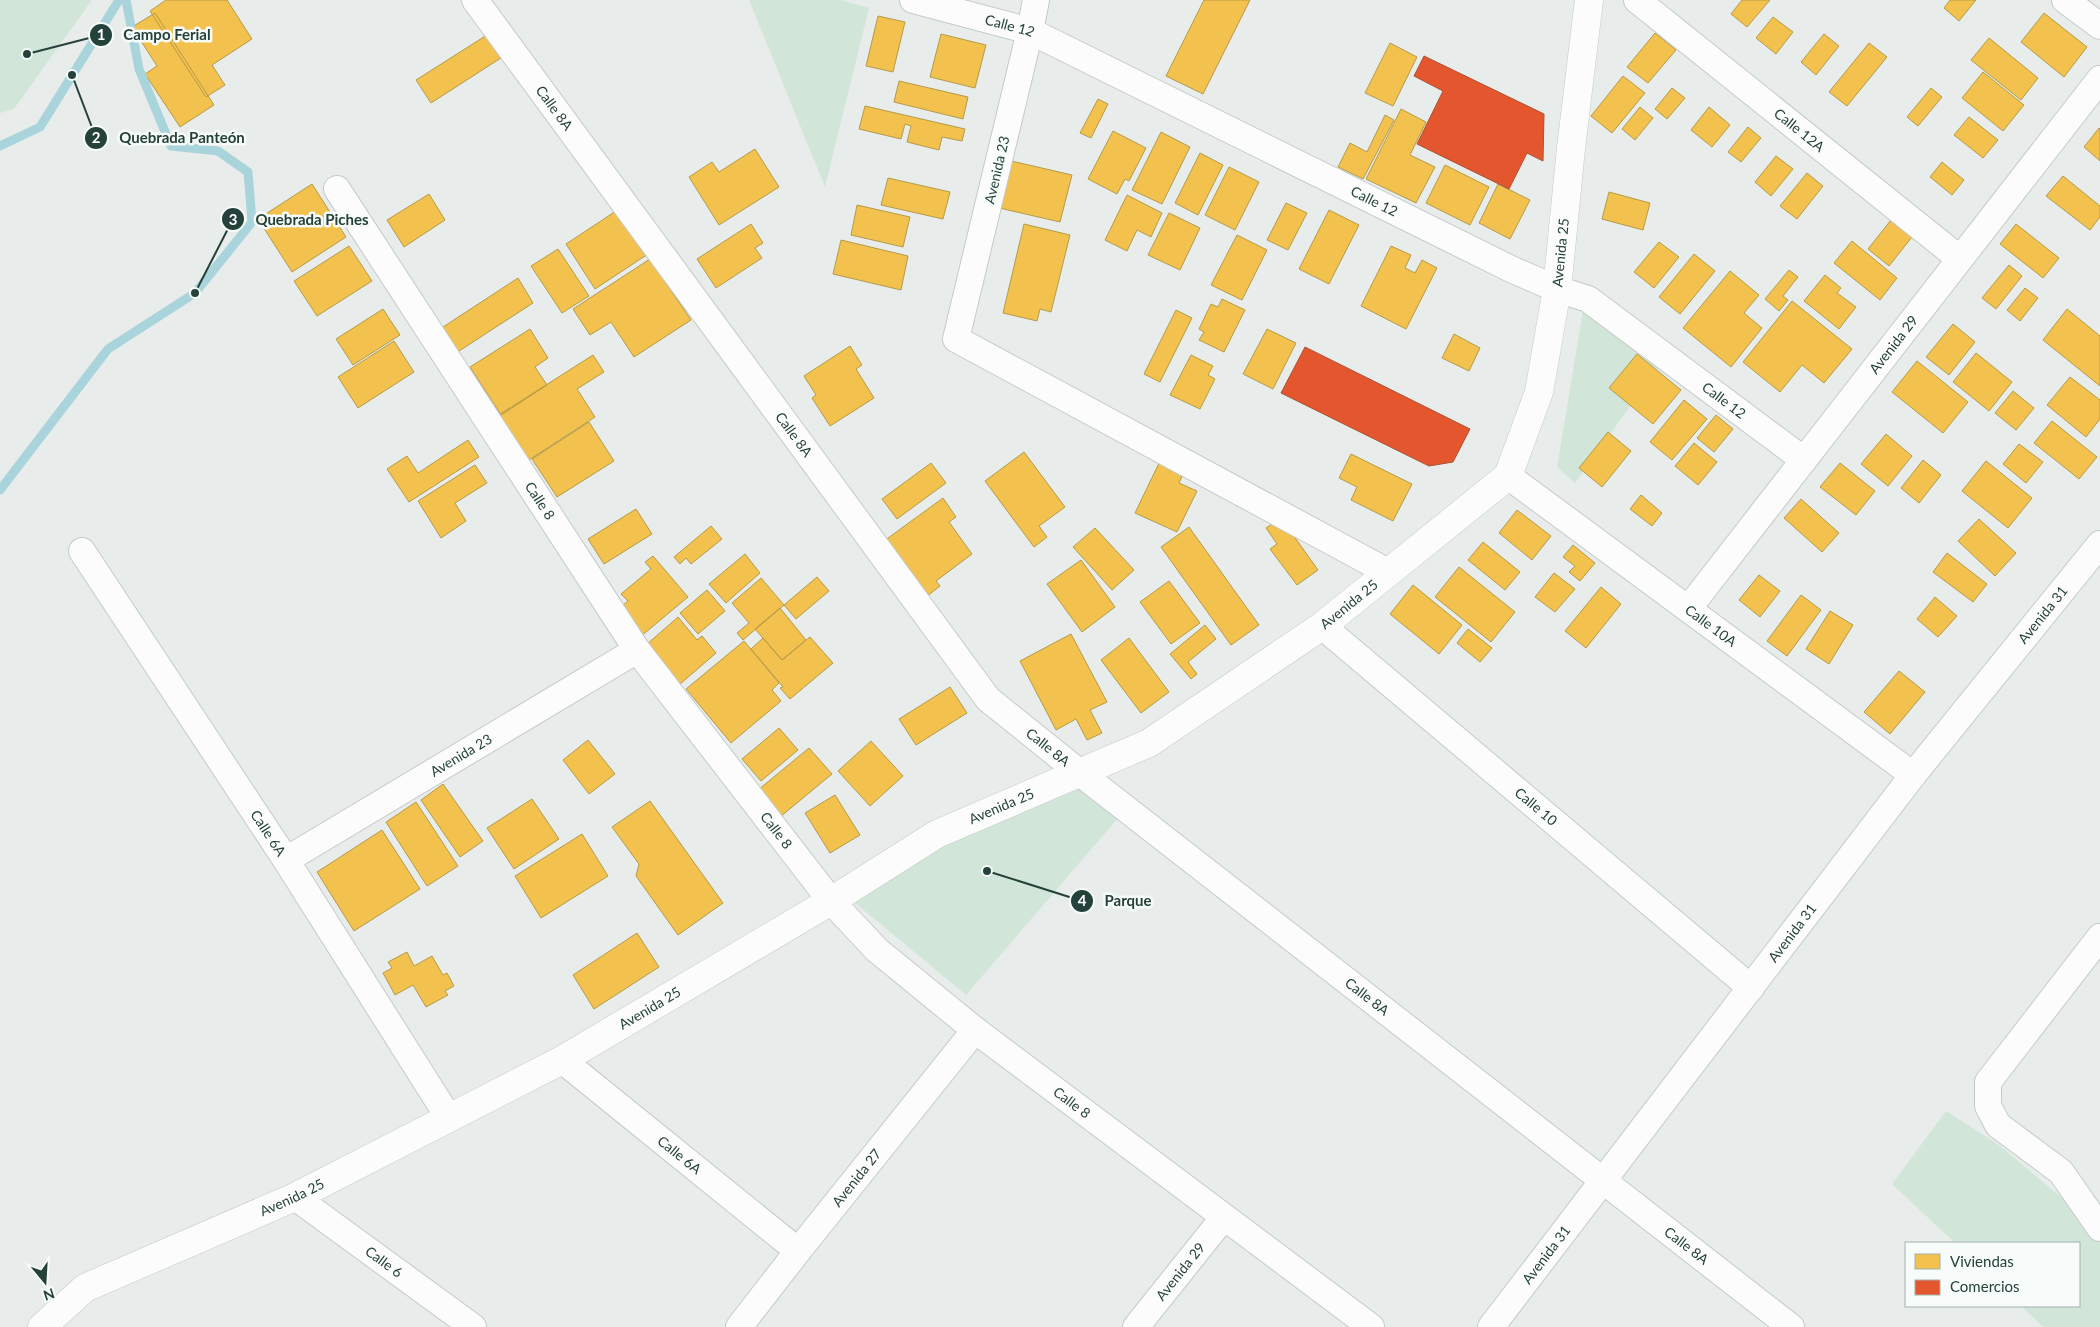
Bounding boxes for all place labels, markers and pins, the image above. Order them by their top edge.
callout: Campo Ferial [88,20,221,50]
callout: Quebrada Panteón [84,123,254,153]
callout: Quebrada Piches [221,204,379,234]
callout: Parque [1069,886,1161,916]

